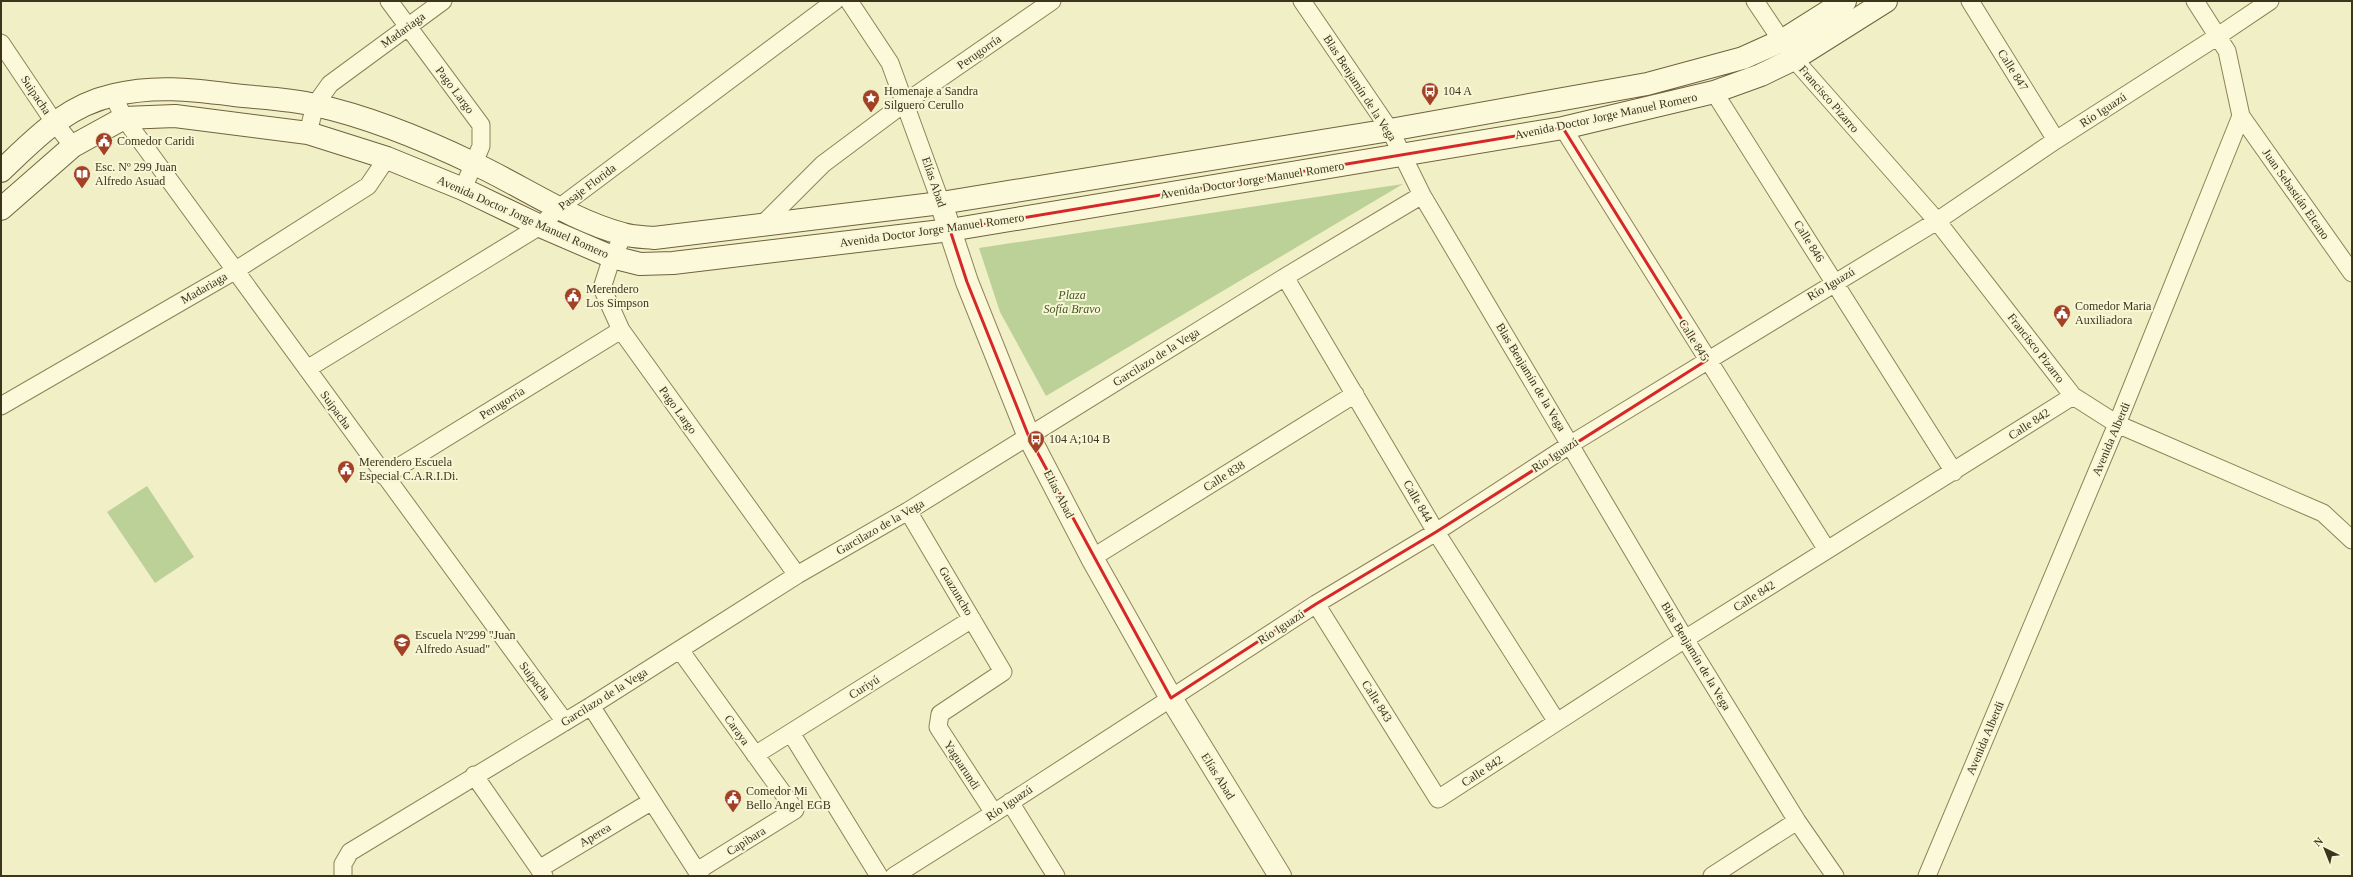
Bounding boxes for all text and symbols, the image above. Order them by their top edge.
street label: Madariaga [378,9,428,51]
street label: Perugorría [954,31,1004,72]
street label: Blas Benjamín de la Vega [1320,32,1400,144]
street label: Calle 847 [1995,47,2031,93]
street label: Francisco Pizarro [1796,63,1862,135]
street label: Pago Largo [433,64,477,116]
street label: Suipacha [18,73,54,118]
bus stop icon: 104 A [1420,81,1440,106]
place label: Homenaje a Sandra Silguero Cerullo [884,84,979,112]
place label: 104 A [1443,84,1472,98]
place icon: Homenaje a Sandra Silguero Cerullo [861,88,881,113]
street label: Avenida Doctor Jorge Manuel Romero [1513,90,1699,142]
street label: Río Iguazú [2077,90,2129,130]
public building icon: Comedor Caridi [94,131,114,156]
place label: Comedor Caridi [117,134,195,148]
street label: Juan Sebastián Elcano [2259,146,2333,242]
street label: Elías Abad [919,155,949,209]
street label: Avenida Doctor Jorge Manuel Romero [1159,159,1345,201]
place label: Esc. Nº 299 Juan Alfredo Asuad [95,160,177,188]
street label: Pasaje Florida [556,160,619,213]
library icon: Esc. Nº 299 Juan Alfredo Asuad [72,164,92,189]
street label: Avenida Doctor Jorge Manuel Romero [435,173,611,261]
street label: Avenida Doctor Jorge Manuel Romero [839,210,1025,250]
street label: Calle 846 [1791,218,1827,264]
street label: Río Iguazú [1805,264,1857,304]
street label: Madariaga [178,269,230,307]
place label: Merendero Los Simpson [586,282,649,310]
public building icon: Merendero Los Simpson [563,286,583,311]
park label: Plaza Sofía Bravo [1044,288,1101,316]
place label: Comedor Maria Auxiliadora [2075,299,2152,327]
public building icon: Comedor Maria Auxiliadora [2052,303,2072,328]
street label: Francisco Pizarro [2005,310,2067,386]
street label: Calle 845 [1676,317,1712,363]
street label: Blas Benjamín de la Vega [1493,320,1569,434]
street label: Garcilazo de la Vega [1110,324,1202,389]
street label: Perugorría [477,383,528,422]
street label: Pago Largo [656,383,700,437]
street label: Suipacha [317,388,355,432]
street label: Avenida Alberdi [2089,399,2133,478]
street label: Calle 842 [2006,406,2052,442]
bus stop icon: 104 A;104 B [1026,429,1046,454]
place label: 104 A;104 B [1049,432,1110,446]
street label: Río Iguazú [1529,435,1581,475]
place label: Merendero Escuela Especial C.A.R.I.Di. [359,455,458,483]
street label: Calle 838 [1201,458,1247,494]
public building icon: Merendero Escuela Especial C.A.R.I.Di. [336,459,356,484]
street label: Elías Abad [1041,468,1077,520]
street label: Calle 844 [1400,477,1436,525]
street label: Garcilazo de la Vega [833,496,927,558]
street label: Guazuncho [936,564,976,618]
street label: Calle 842 [1731,578,1777,614]
street label: Blas Benjamín de la Vega [1658,599,1734,713]
street label: Río Iguazú [1255,607,1307,647]
place label: Escuela Nº299 "Juan Alfredo Asuad" [415,628,516,656]
school or university icon: Escuela Nº299 "Juan Alfredo Asuad" [392,632,412,657]
street label: Suipacha [516,659,554,703]
street label: Garcilazo de la Vega [558,664,650,729]
street label: Curiyú [846,672,882,702]
street label: Calle 843 [1359,678,1395,724]
street label: Avenida Alberdi [1963,698,2007,777]
street label: Caraya [721,712,753,748]
street label: Yaguarundi [941,738,983,793]
street label: Elías Abad [1198,750,1238,802]
street label: Calle 842 [1459,753,1505,789]
street label: Río Iguazú [983,782,1035,824]
place label: Comedor Mi Bello Angel EGB [746,784,831,812]
public building icon: Comedor Mi Bello Angel EGB [723,788,743,813]
street label: Aperea [577,820,614,850]
street label: Capibara [724,823,769,858]
north arrow [2305,829,2345,869]
text: N [2311,835,2325,849]

